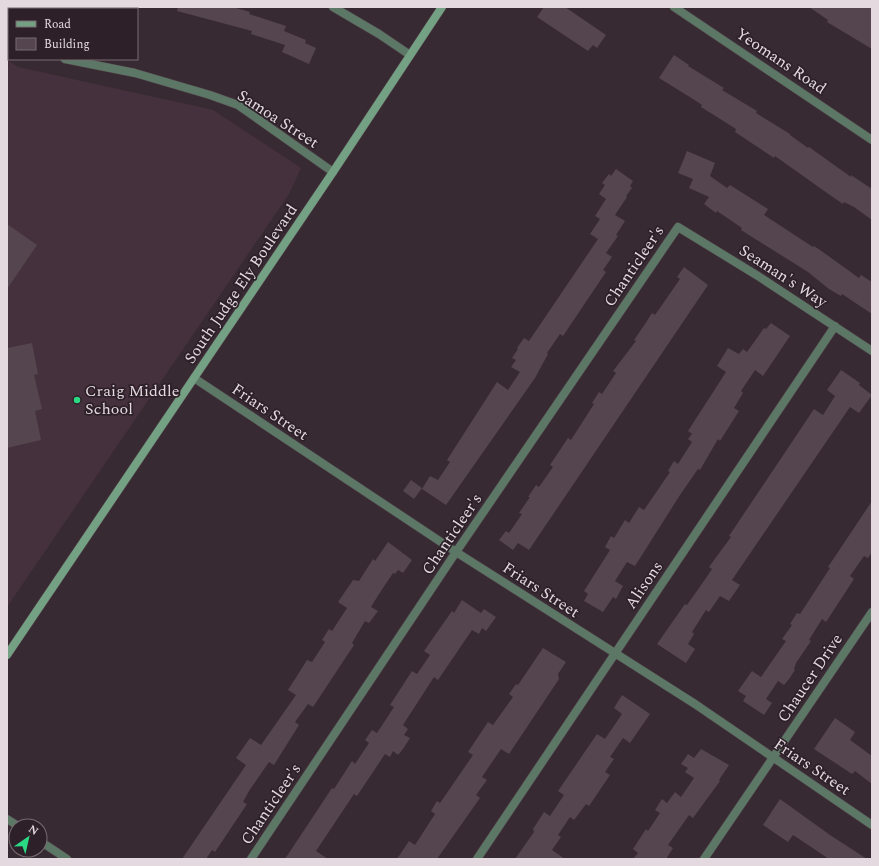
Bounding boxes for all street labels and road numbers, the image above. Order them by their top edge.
street label: Yeomans Road [731,22,831,100]
street label: Samoa Street [232,84,324,155]
street label: South Judge Ely Boulevard [178,199,304,369]
street label: Chanticleer's [598,220,670,312]
street label: Seaman's Way [734,238,833,314]
street label: Friars Street [227,378,313,447]
street label: Chanticleer's [416,488,488,580]
street label: Friars Street [498,556,585,624]
street label: Alisons [619,556,669,614]
street label: Chaucer Drive [771,629,849,727]
street label: Friars Street [769,733,855,802]
street label: Chanticleer's [235,758,307,850]

